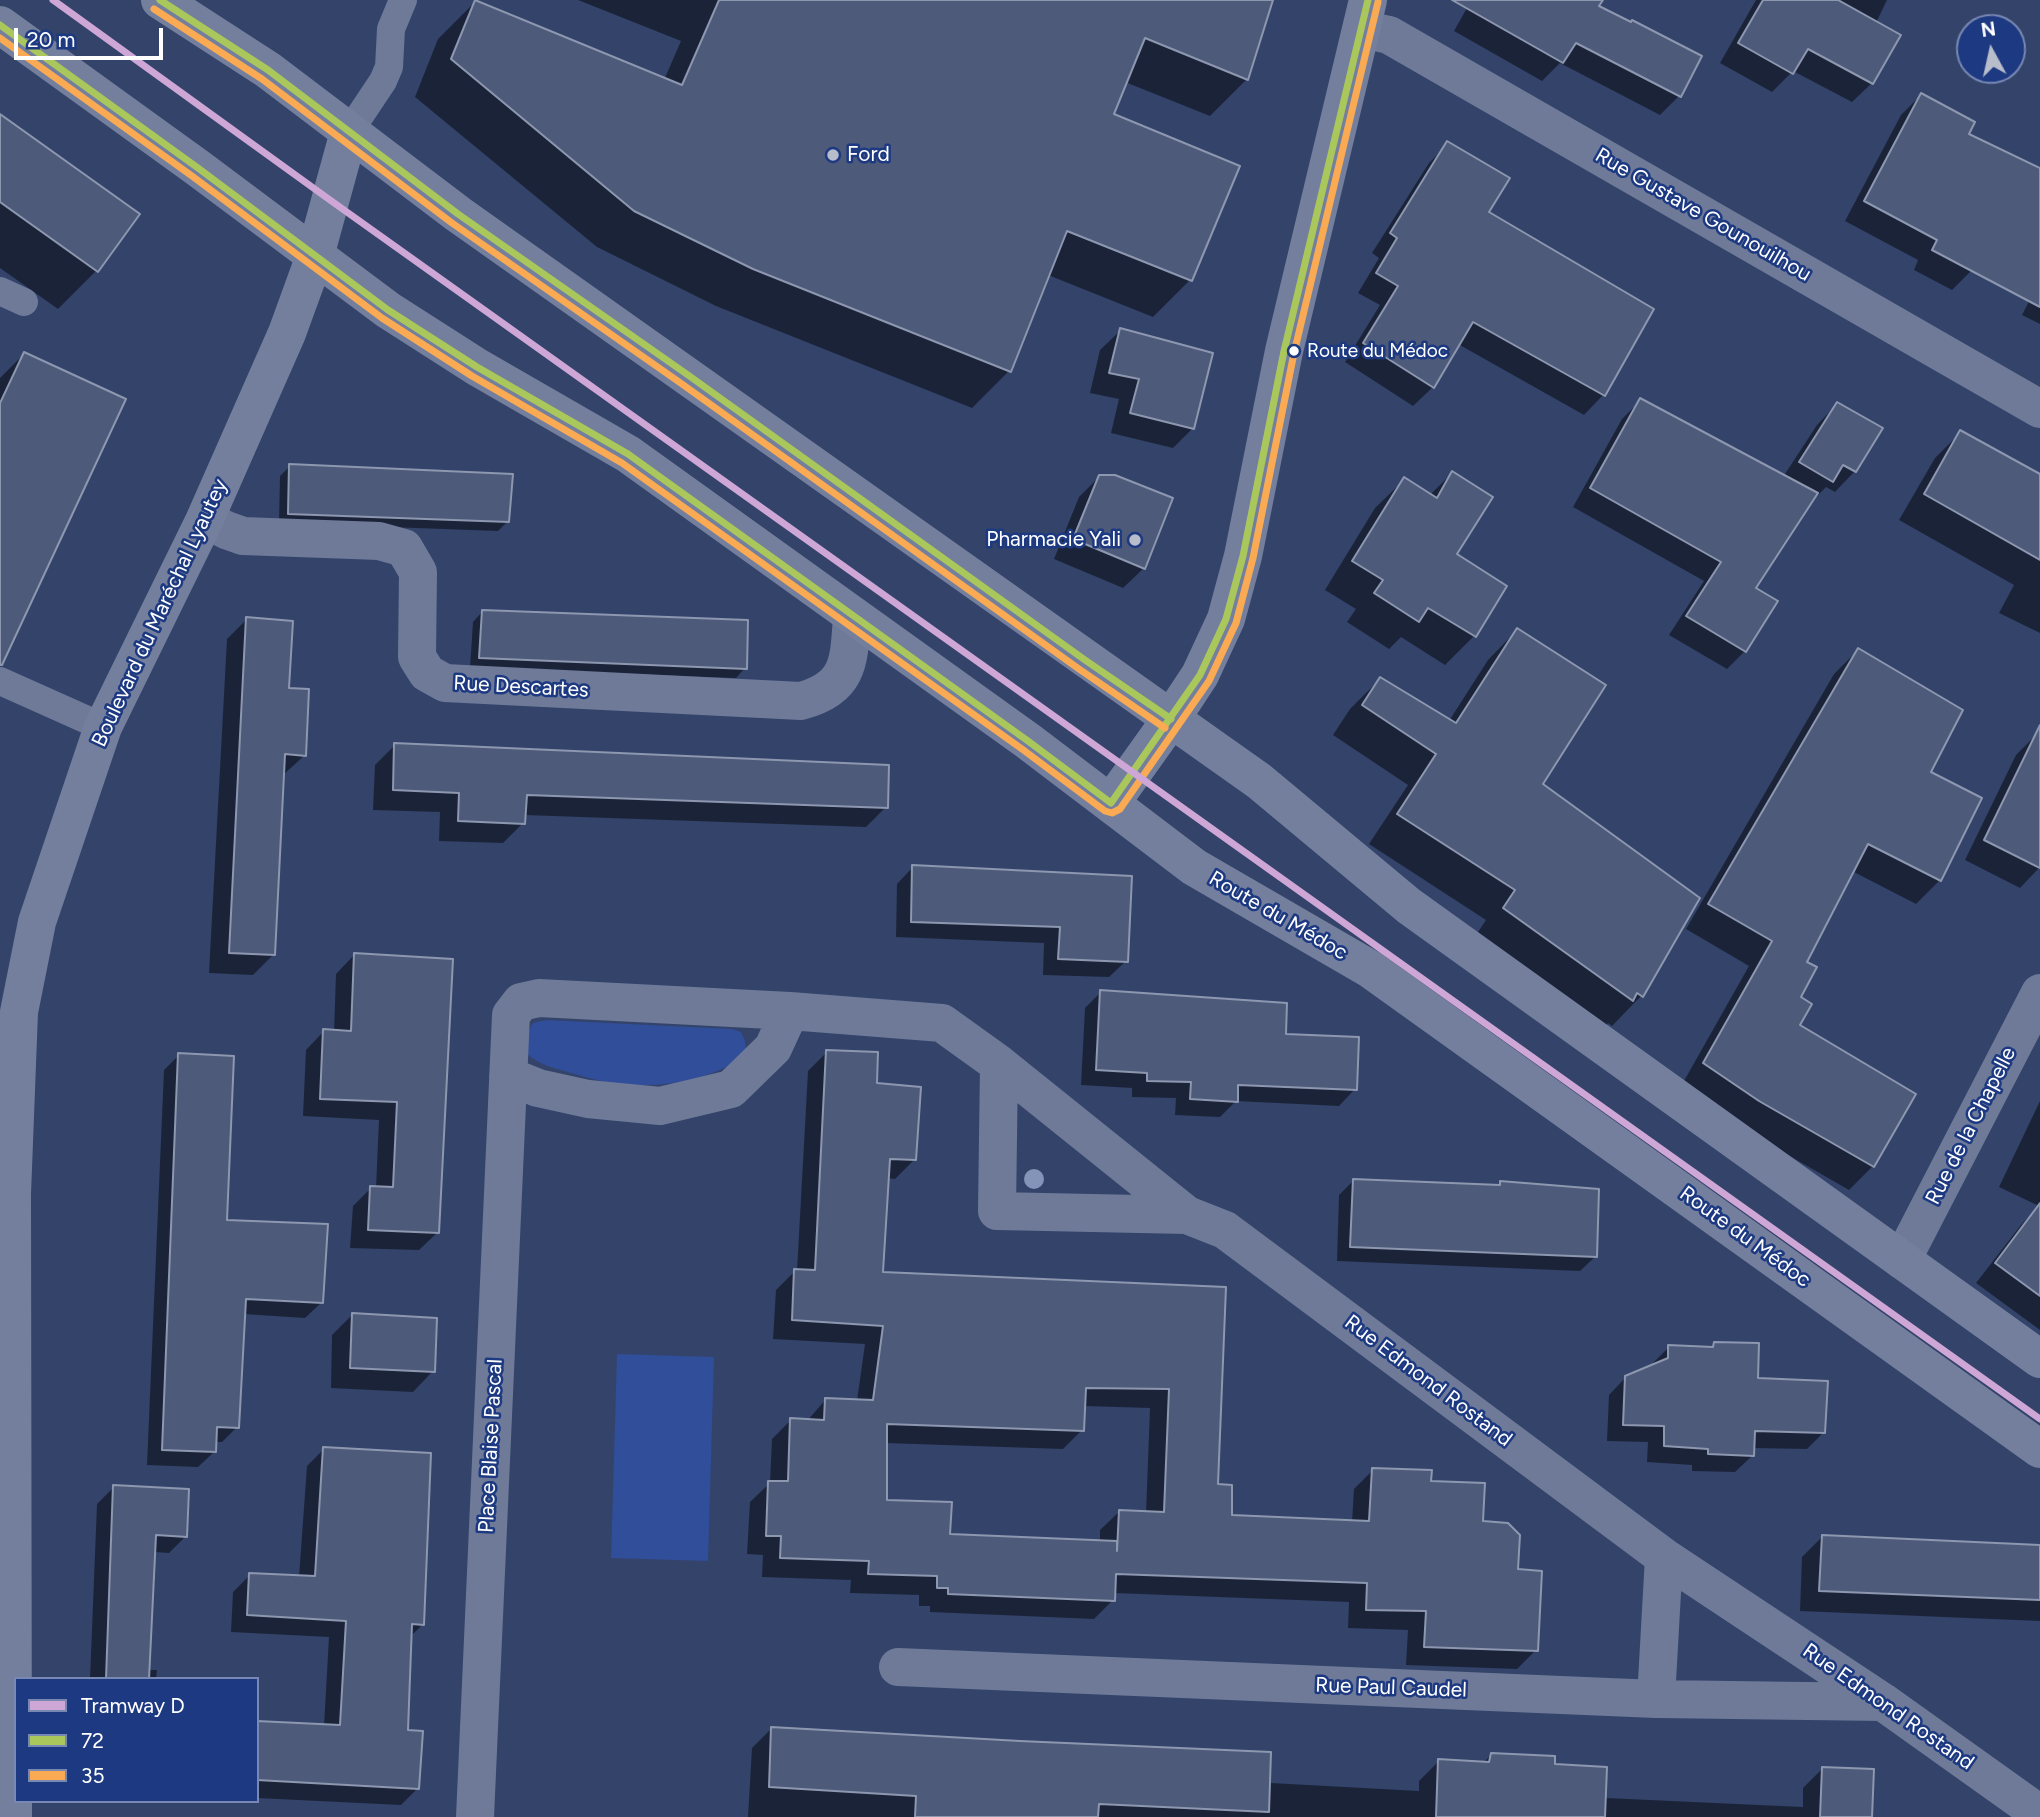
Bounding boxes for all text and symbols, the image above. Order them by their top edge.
scale bar [18,14,166,58]
north arrow [1956,14,2026,84]
text: N [1979,17,1997,42]
text: 20 m [27,27,75,52]
place label: Ford [847,142,890,168]
street label: Rue Gustave Gounouilhou [1590,143,1816,287]
marker: Ford [825,147,841,163]
place label: Route du Médoc [1307,340,1448,362]
marker: Route du Médoc [1287,344,1301,358]
street label: Boulevard du Maréchal Lyautey [87,475,233,751]
place label: Pharmacie Yali [986,527,1121,553]
marker: Pharmacie Yali [1127,532,1143,548]
street label: Rue Descartes [453,671,589,703]
street label: Route du Médoc [1204,866,1352,966]
street label: Rue de la Chapelle [1920,1043,2022,1209]
street label: Route du Médoc [1675,1181,1815,1293]
street label: Rue Edmond Rostand [1339,1310,1517,1452]
street label: Place Blaise Pascal [474,1358,508,1534]
street label: Rue Edmond Rostand [1798,1638,1978,1776]
street label: Rue Paul Caudel [1315,1673,1467,1703]
legend [14,1677,259,1803]
text: Tramway D [81,1693,185,1718]
text: 72 [81,1728,104,1753]
text: 35 [81,1763,105,1788]

